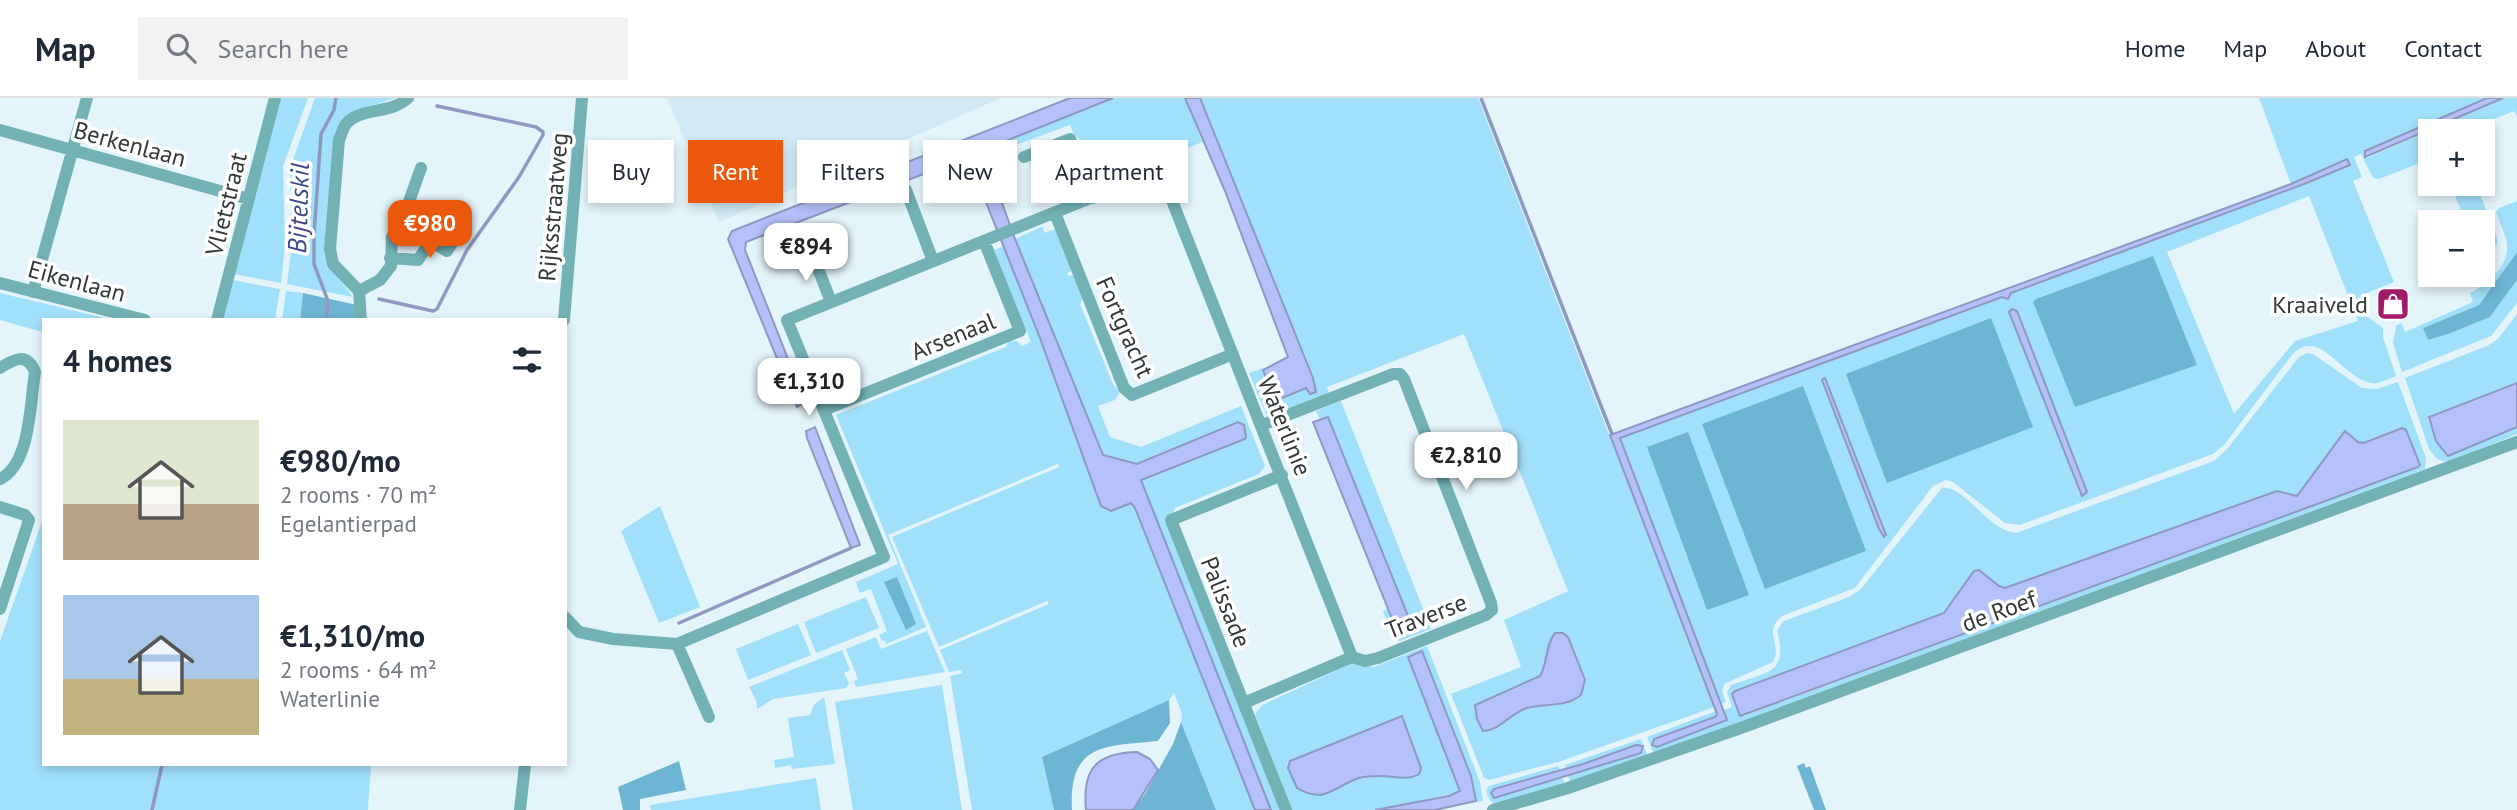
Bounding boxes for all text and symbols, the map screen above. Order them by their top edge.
search box [138,17,628,80]
text: Map [35,27,96,70]
icon: search [162,29,200,67]
text: Search here [218,32,349,65]
text: Home [2125,33,2185,64]
text: Map [2223,33,2267,64]
text: About [2305,33,2366,64]
text: Contact [2404,33,2482,64]
street label: Berkenlaan [71,114,189,174]
map controls [2418,119,2495,287]
button: + [2418,119,2495,196]
street label: Rijksstraatweg [531,131,575,283]
chip: Buy [588,140,674,203]
chip: Rent [688,140,783,203]
chip: Filters [797,140,909,203]
chip: New [923,140,1017,203]
chip: Apartment [1031,140,1188,203]
street label: Vlietstraat [198,149,254,260]
water label: Bijtelskil [280,162,316,254]
pin: €980 [389,200,471,260]
text: €980 [404,208,456,237]
button: − [2418,210,2495,287]
pin: €894 [765,223,847,283]
text: €894 [780,231,832,260]
street label: Eikenlaan [25,253,129,309]
street label: Fortgracht [1089,272,1161,382]
shop icon: Kraaiveld [2374,285,2412,323]
place label: Kraaiveld [2272,289,2368,320]
street label: Arsenaal [906,305,1000,367]
text: 4 homes [63,341,172,380]
icon: filters [508,341,546,379]
pin: €1,310 [752,358,866,418]
text: €1,310 [773,366,845,395]
street label: Waterlinie [1251,372,1319,480]
pin: €2,810 [1409,432,1523,492]
text: €2,810 [1430,440,1502,469]
text: €980/mo [280,441,401,480]
icon: home [119,448,203,532]
text: 2 rooms · 70 m² [280,480,437,509]
text: Egelantierpad [280,509,417,538]
street label: Palissade [1194,552,1258,652]
street label: de Roef [1957,583,2042,639]
street label: Traverse [1381,586,1471,646]
text: €1,310/mo [280,616,425,655]
icon: home [119,623,203,707]
text: 2 rooms · 64 m² [280,655,437,684]
text: Waterlinie [280,684,380,713]

